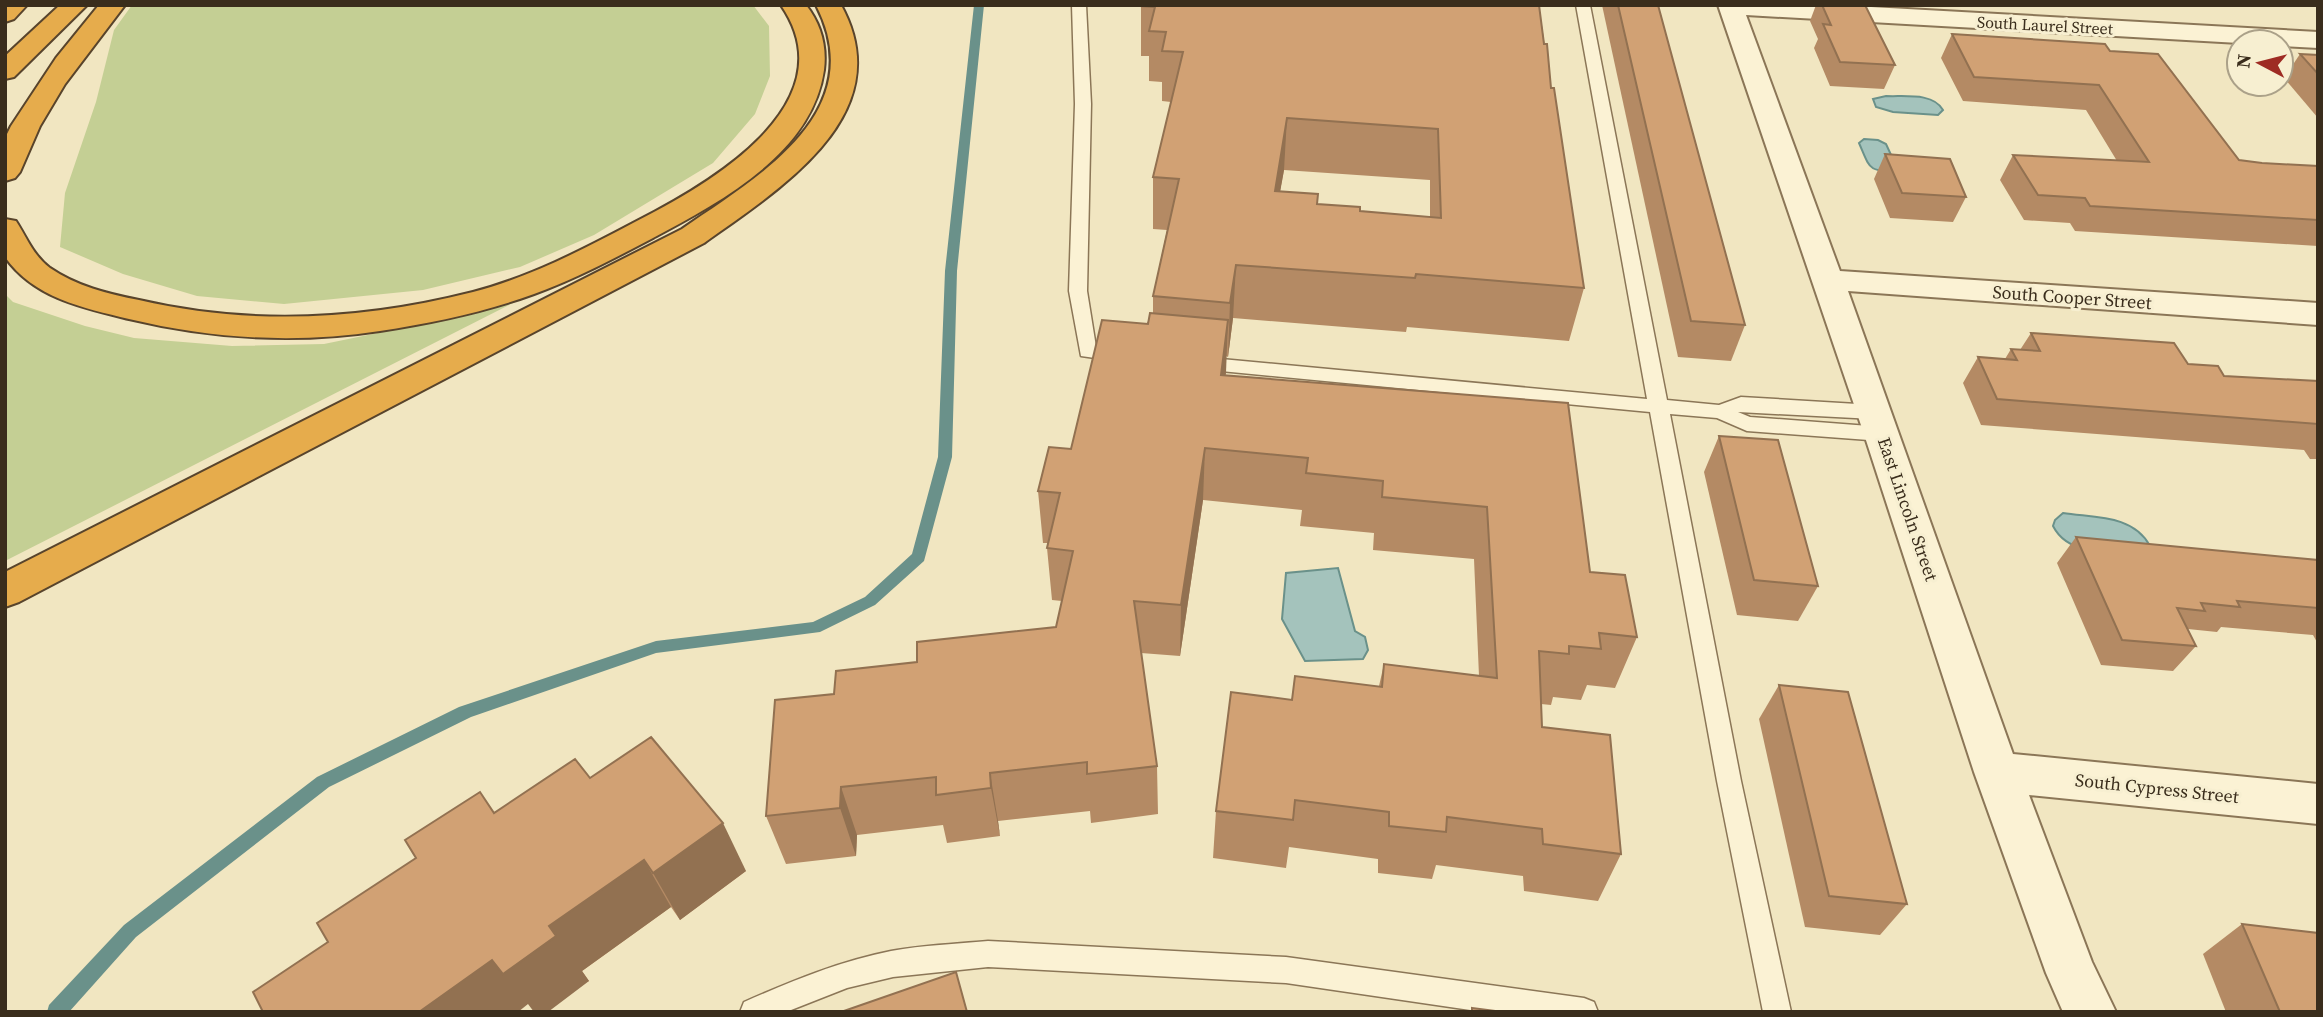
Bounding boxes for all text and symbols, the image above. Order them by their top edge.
street label: South Laurel Street [1976,10,2114,40]
north arrow [2225,28,2295,98]
text: N [2229,52,2257,69]
street label: South Cooper Street [1992,279,2152,315]
street label: East Lincoln Street [1872,434,1944,584]
street label: South Cypress Street [2074,767,2240,809]

